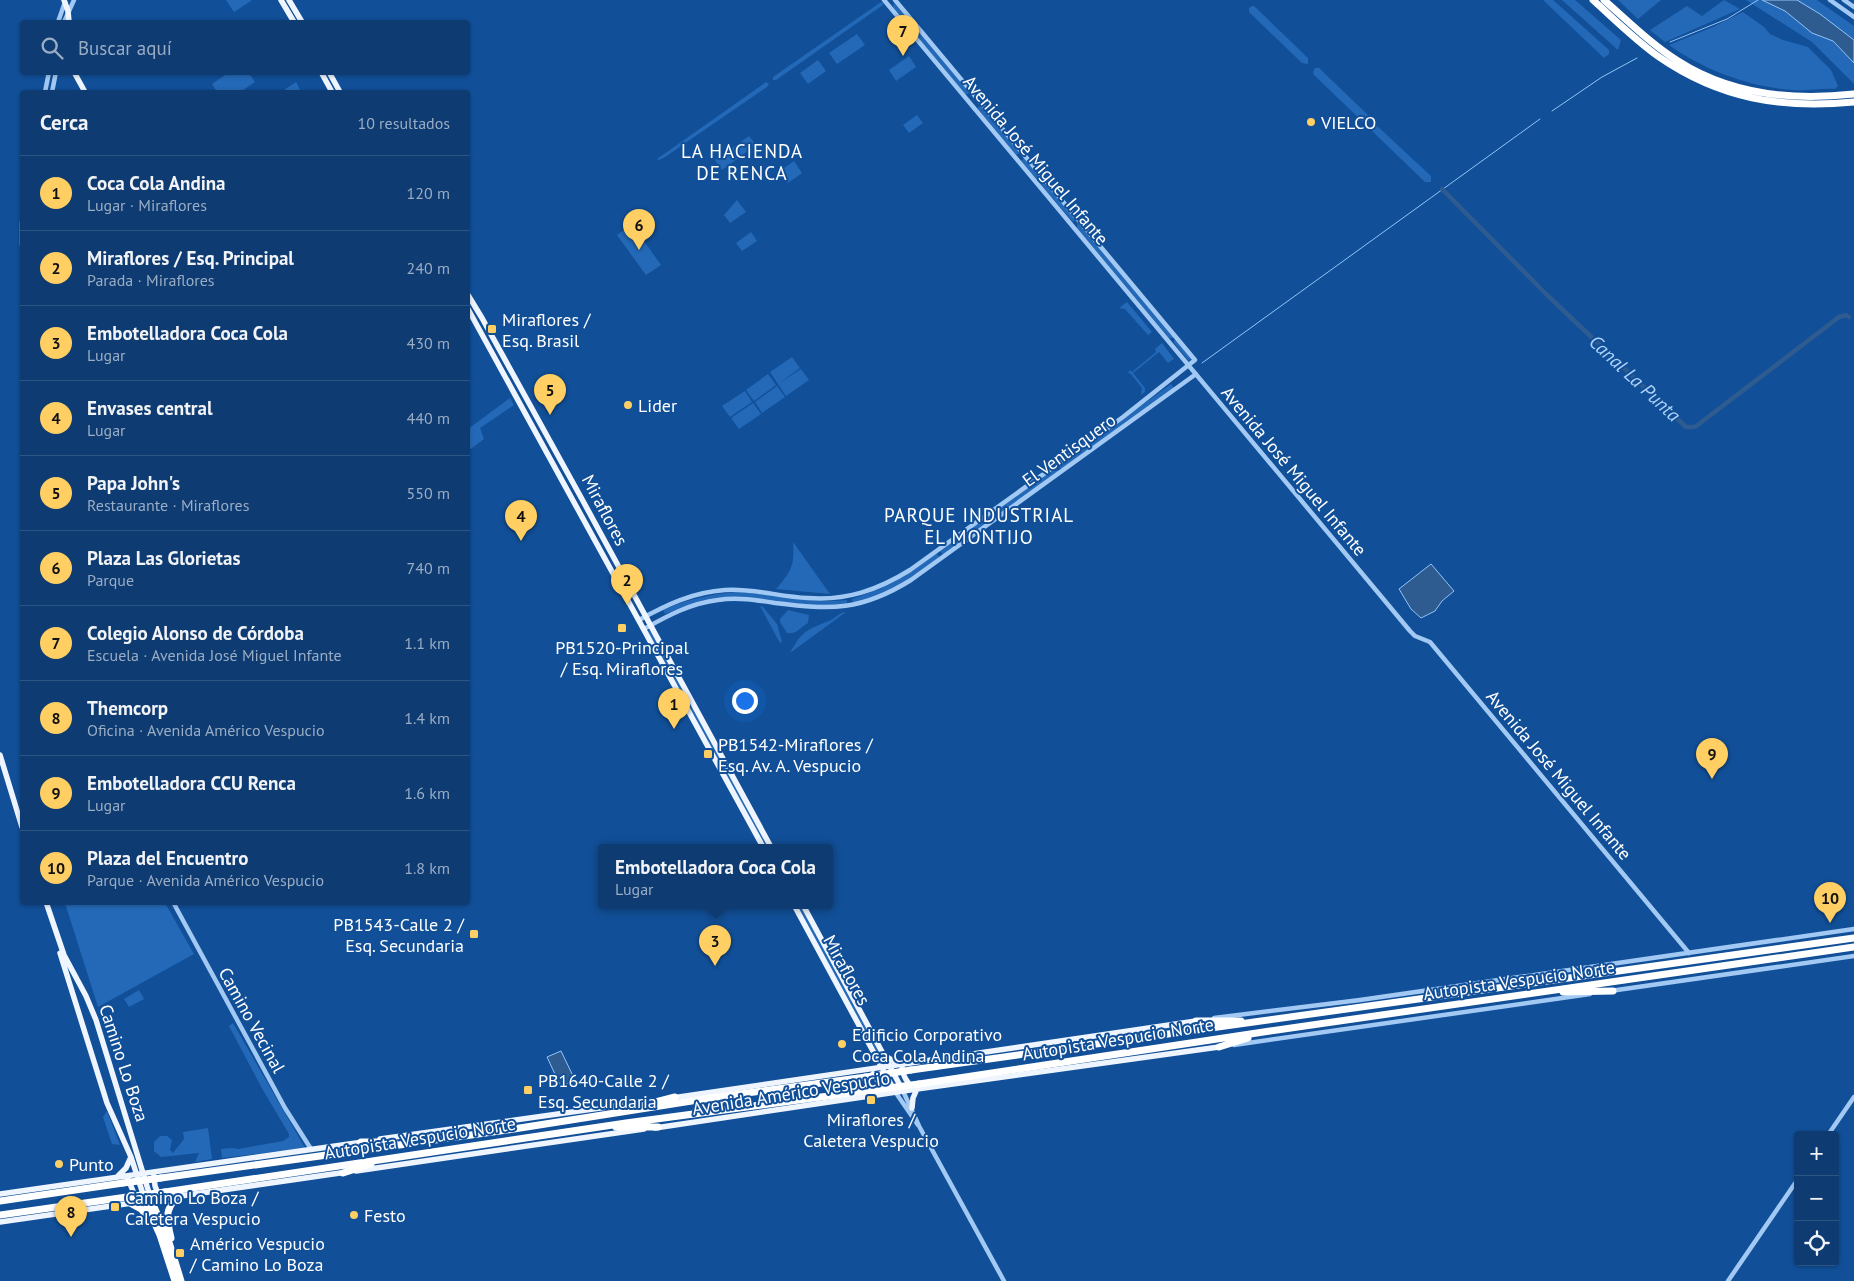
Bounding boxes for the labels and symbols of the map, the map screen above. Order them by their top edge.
pin: 7 [887,15,919,56]
street label: Avenida José Miguel Infante [958,71,1114,249]
place label: VIELCO [1320,111,1376,134]
marker: VIELCO [1305,116,1317,128]
district label: LA HACIENDA DE RENCA [681,139,803,185]
pin: 6 [623,209,655,250]
place label: Miraflores / Esq. Brasil [502,308,592,352]
marker: Miraflores / Esq. Brasil [486,323,498,335]
water label: Canal La Punta [1584,330,1686,427]
pin: 5 [534,374,566,415]
street label: Avenida José Miguel Infante [1216,382,1372,560]
place label: Lider [638,394,677,417]
marker: Lider [622,399,634,411]
street label: El Ventisquero [1018,408,1120,492]
street label: Miraflores [577,471,633,549]
pin: 4 [505,500,537,541]
district label: PARQUE INDUSTRIAL EL MONTIJO [884,503,1074,549]
pin: 2 [611,564,643,605]
marker: PB1520-Principal / Esq. Miraflores [616,622,628,634]
place label: PB1520-Principal / Esq. Miraflores [555,636,689,680]
street label: Avenida José Miguel Infante [1481,686,1637,864]
pin: 1 [658,688,690,729]
your location [732,688,758,714]
place label: PB1542-Miraflores / Esq. Av. A. Vespucio [718,733,874,777]
pin: 9 [1696,738,1728,779]
marker: PB1542-Miraflores / Esq. Av. A. Vespucio [702,748,714,760]
pin: 10 [1814,882,1846,923]
place label: PB1543-Calle 2 / Esq. Secundaria [333,913,466,957]
pin: 3 [699,925,731,966]
marker: PB1543-Calle 2 / Esq. Secundaria [468,928,480,940]
street label: Miraflores [818,931,876,1009]
street label: Autopista Vespucio Norte [1422,955,1616,1005]
street label: Camino Vecinal [214,963,291,1077]
street label: Camino Lo Boza [94,1001,154,1125]
street label: Autopista Vespucio Norte [1021,1013,1215,1065]
place label: Edificio Corporativo Coca Cola Andina [852,1023,1002,1067]
marker: Edificio Corporativo Coca Cola Andina [836,1038,848,1050]
street label: Avenida Américo Vespucio [691,1066,891,1120]
place label: PB1640-Calle 2 / Esq. Secundaria [538,1069,670,1113]
marker: PB1640-Calle 2 / Esq. Secundaria [522,1084,534,1096]
marker: Miraflores / Caletera Vespucio [865,1094,877,1106]
place label: Miraflores / Caletera Vespucio [803,1108,939,1152]
street label: Autopista Vespucio Norte [323,1112,517,1164]
place label: Punto [69,1153,114,1176]
marker: Punto [53,1158,65,1170]
place label: Camino Lo Boza / Caletera Vespucio [125,1186,261,1230]
pin: 8 [55,1196,87,1237]
marker: Camino Lo Boza / Caletera Vespucio [109,1201,121,1213]
place label: Festo [364,1204,406,1227]
marker: Festo [348,1209,360,1221]
place label: Américo Vespucio / Camino Lo Boza [189,1232,325,1276]
marker: Américo Vespucio / Camino Lo Boza [174,1247,186,1259]

